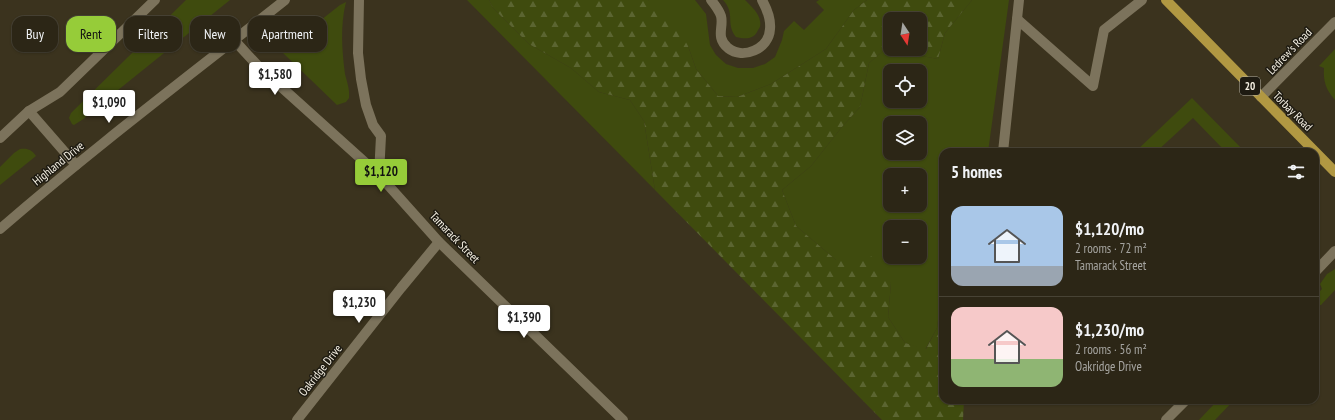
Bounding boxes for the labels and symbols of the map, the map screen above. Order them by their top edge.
north arrow [883,12,927,56]
street label: Ledrew's Road [1263,25,1315,77]
pin: $1,580 [242,62,308,96]
road number: 20 [1240,77,1260,95]
street label: Torbay Road [1270,88,1316,134]
pin: $1,090 [76,90,142,124]
street label: Highland Drive [29,138,87,188]
pin: $1,120 [348,159,414,193]
street label: Tamarack Street [427,208,484,266]
pin: $1,230 [326,290,392,324]
pin: $1,390 [491,305,557,339]
street label: Oakridge Drive [295,341,345,399]

